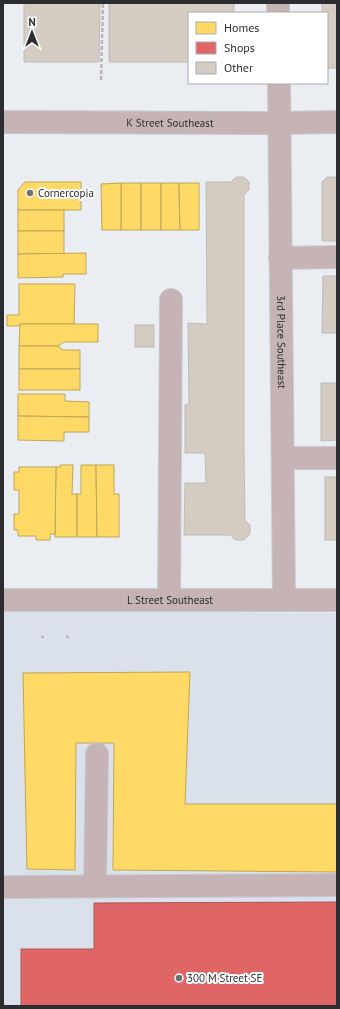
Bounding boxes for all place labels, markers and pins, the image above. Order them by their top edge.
place label: Cornercopia [38,186,94,200]
marker: Cornercopia [25,188,35,198]
place label: 300 M Street SE [187,971,262,985]
marker: 300 M Street SE [174,973,184,983]

